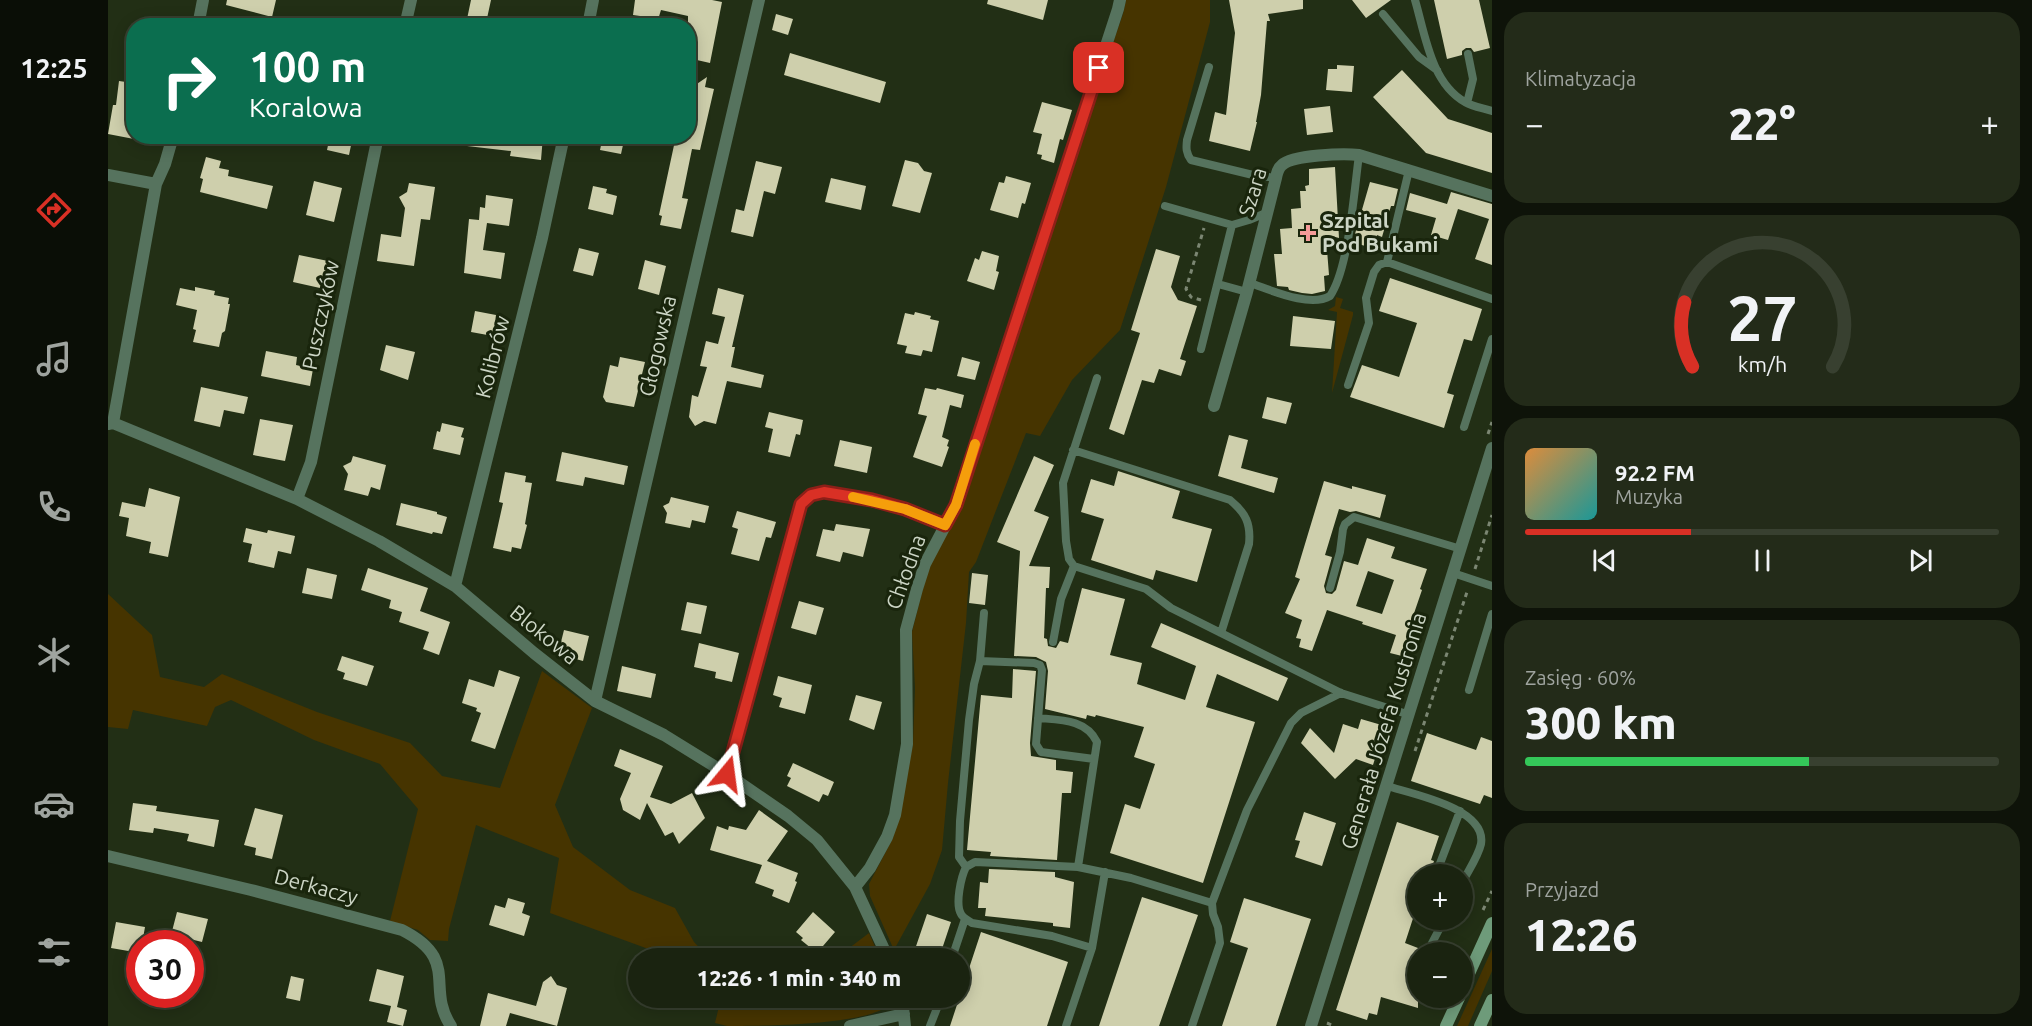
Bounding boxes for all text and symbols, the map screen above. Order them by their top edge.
icon: right [150,42,228,120]
pin [1073,42,1124,93]
text: 100 m [249,43,366,90]
icon: arrive [1082,51,1115,84]
text: 12:25 [20,53,88,83]
text: Klimatyzacja [1525,67,1636,90]
text: Koralowa [249,92,363,122]
text: 22° [1728,98,1796,149]
text: − [1525,105,1544,142]
text: + [1980,105,1999,142]
street label: Szara [1233,164,1271,219]
icon: directions [33,189,75,231]
place label: Szpital Pod Bukami [1322,208,1438,256]
marker: Szpital Pod Bukami [1299,224,1317,242]
street label: Puszczyków [297,258,343,372]
text: 27 [1727,283,1797,353]
street label: Głogowska [634,293,680,399]
street label: Kolibrów [470,313,514,401]
icon: music [33,338,75,380]
text: km/h [1737,353,1787,377]
text: 92.2 FM [1615,460,1695,485]
text: Muzyka [1615,485,1683,508]
icon: phone [33,486,75,528]
street label: Chłodna [880,531,930,612]
icon: previous [1588,544,1621,577]
icon: pause [1746,544,1779,577]
icon: next [1904,544,1937,577]
street label: Blokowa [506,600,584,669]
street label: Generała Józefa Kustronia [1336,609,1431,852]
icon: climate [33,634,75,676]
text: Zasięg · 60% [1525,666,1636,689]
text: 300 km [1525,697,1677,748]
position arrow [695,742,759,806]
icon: car [33,783,75,825]
street label: Derkaczy [272,863,361,909]
map controls [1407,864,1473,1008]
button: + [1407,864,1473,930]
text: Przyjazd [1525,878,1599,901]
text: 12:26 [1525,909,1638,960]
speed limit sign: 30 [126,930,204,1008]
icon: filters [33,931,75,973]
button: − [1407,942,1473,1008]
text: 12:26 · 1 min · 340 m [697,965,901,990]

